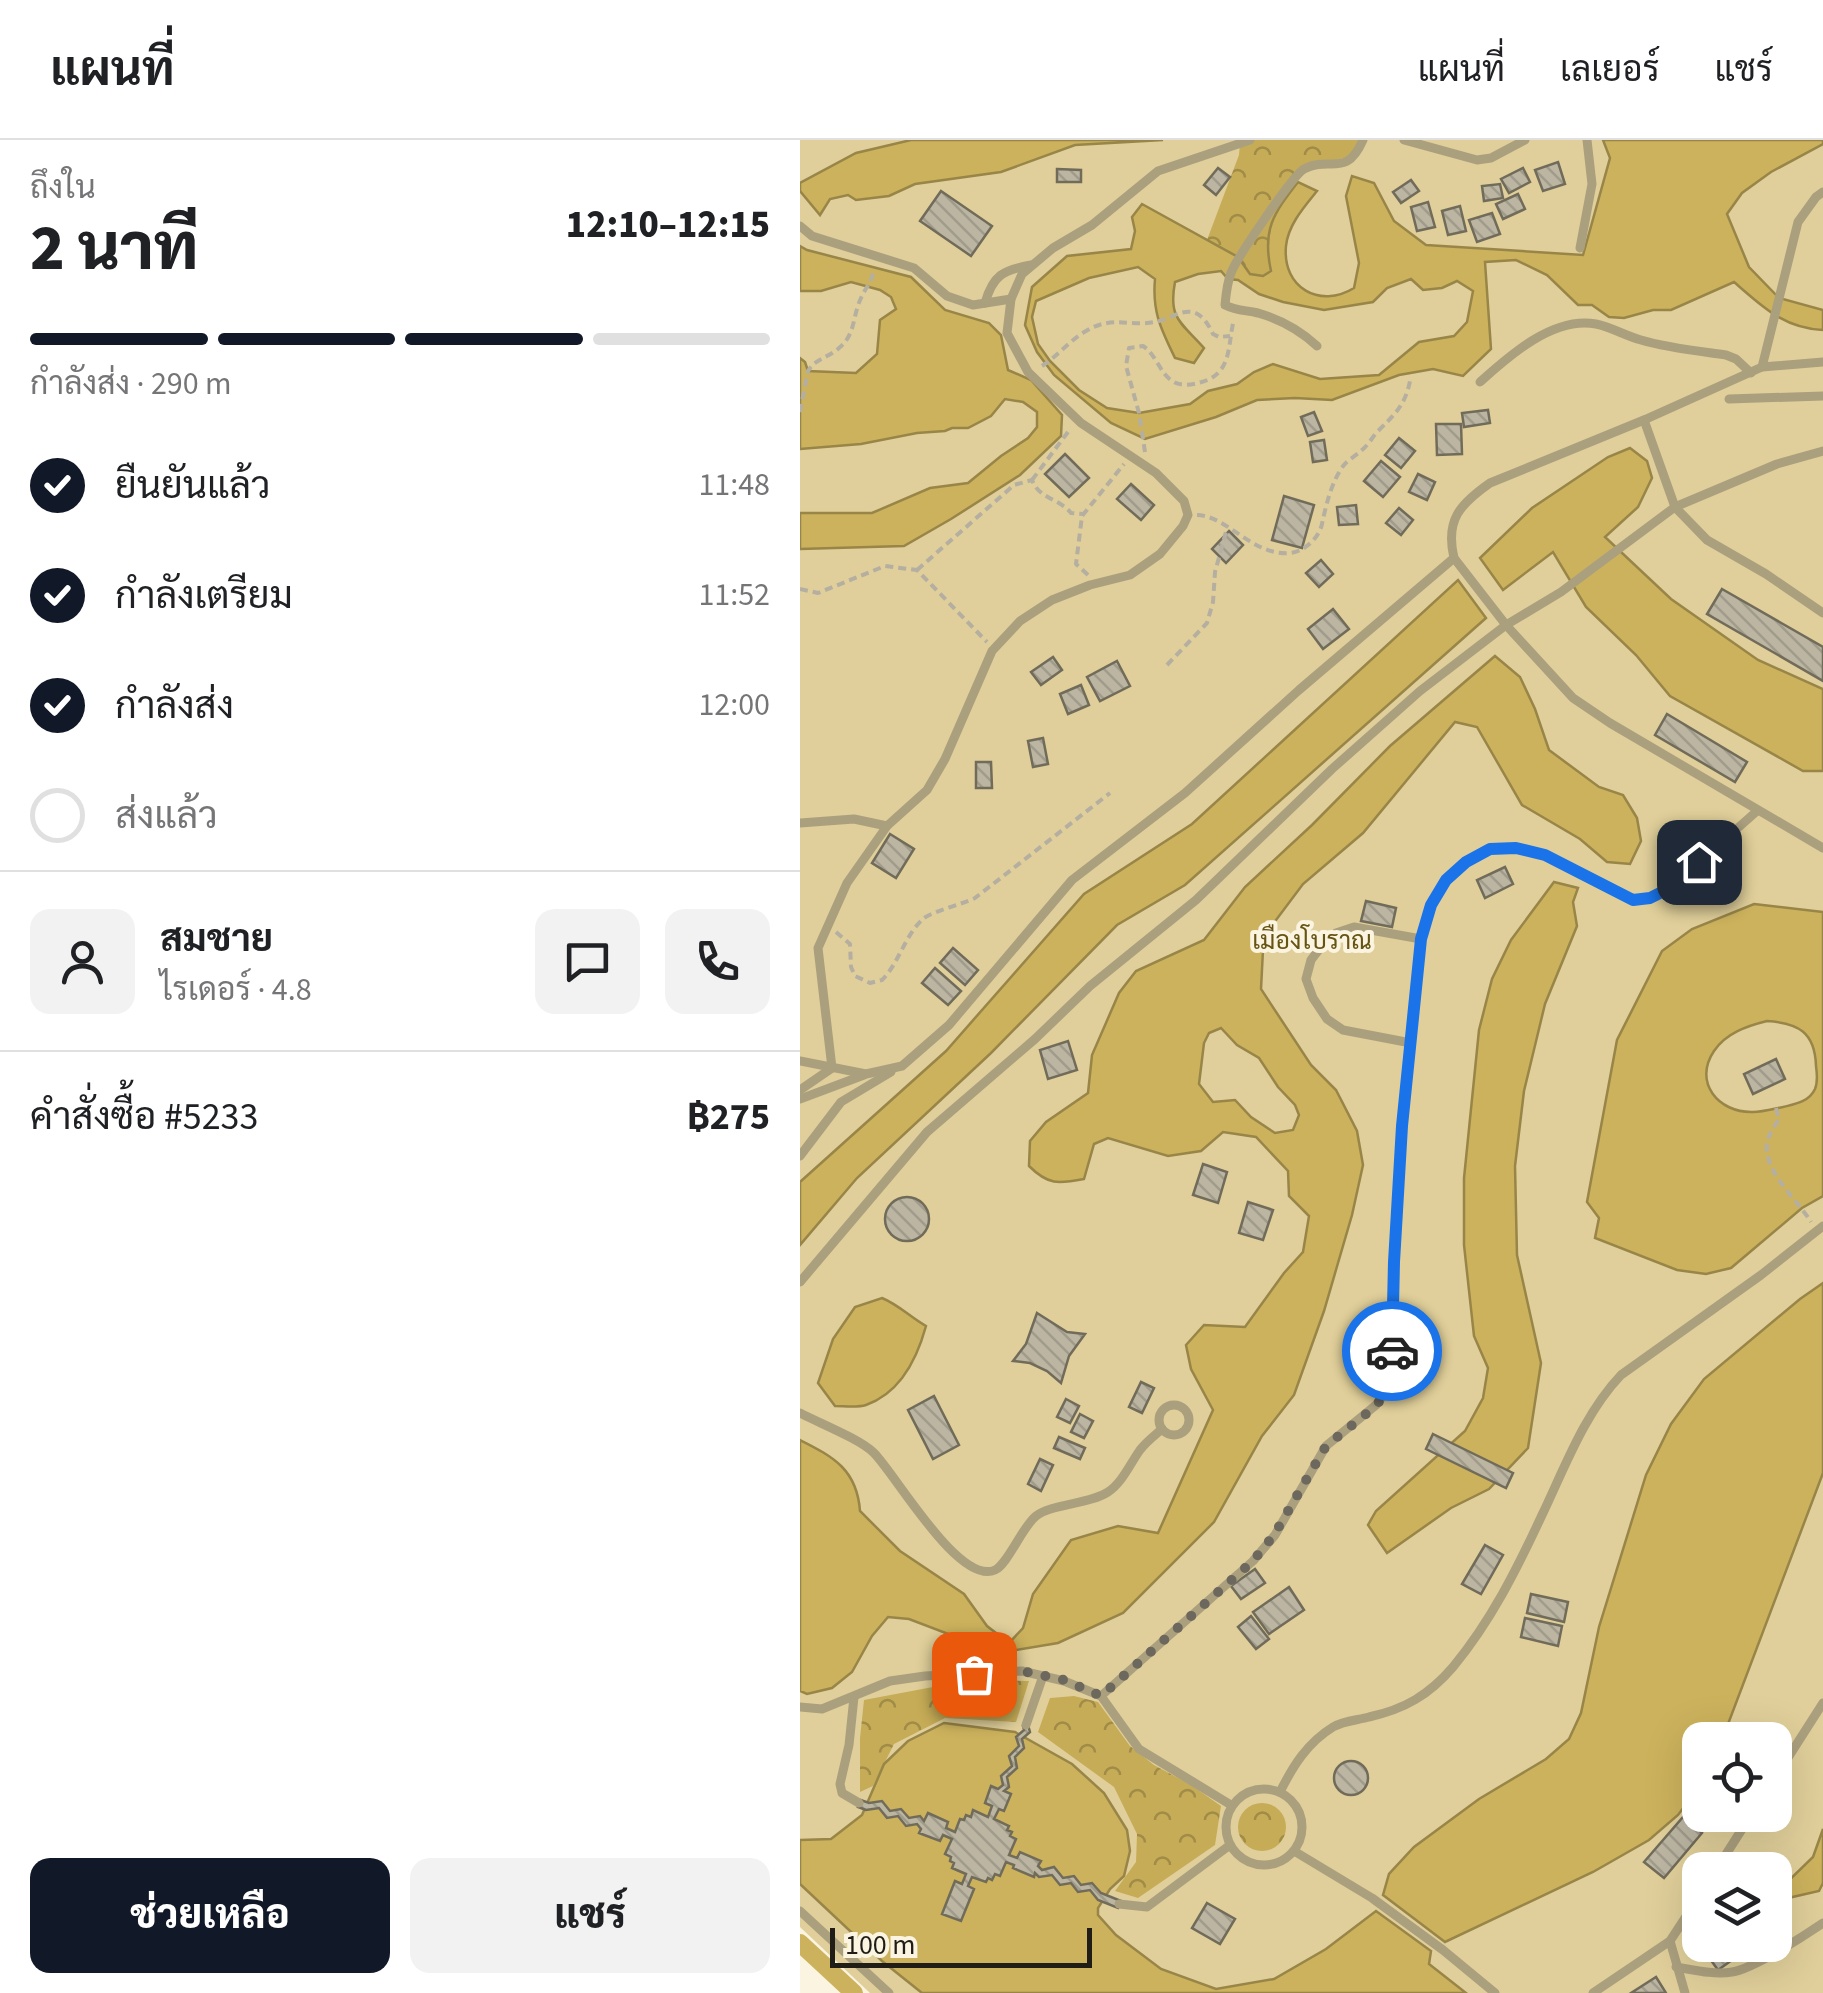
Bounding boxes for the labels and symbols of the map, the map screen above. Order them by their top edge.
pin [1657,820,1742,905]
park label: เมืองโบราณ [1252,923,1372,959]
courier [1342,1301,1442,1401]
pin [932,1632,1017,1717]
scale bar [830,1923,1092,1968]

